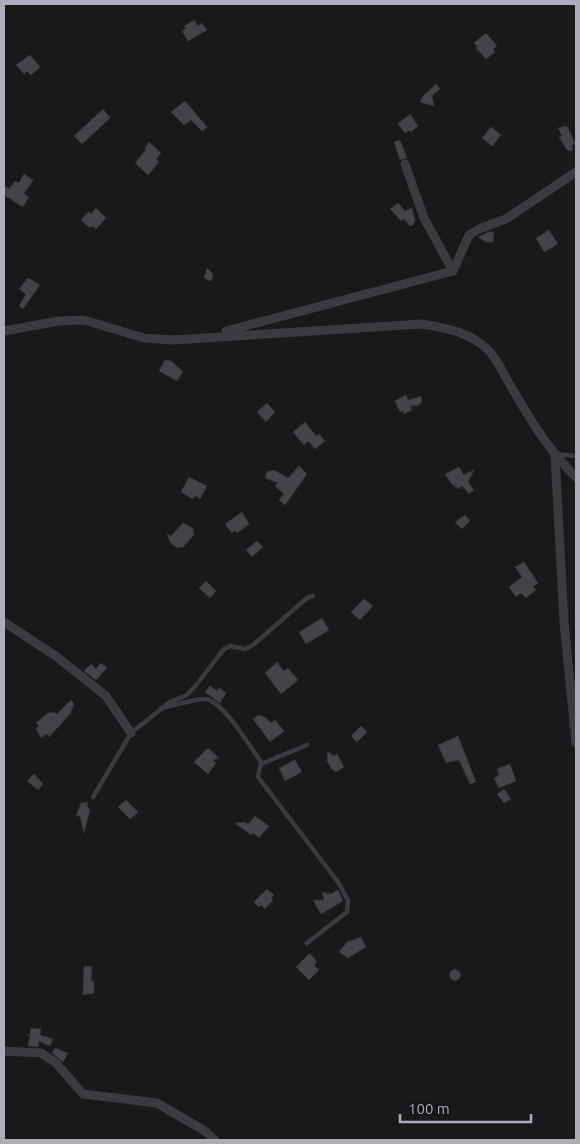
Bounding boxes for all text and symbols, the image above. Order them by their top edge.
scale bar [400,1092,531,1124]
text: 100 m [408,1100,450,1117]

